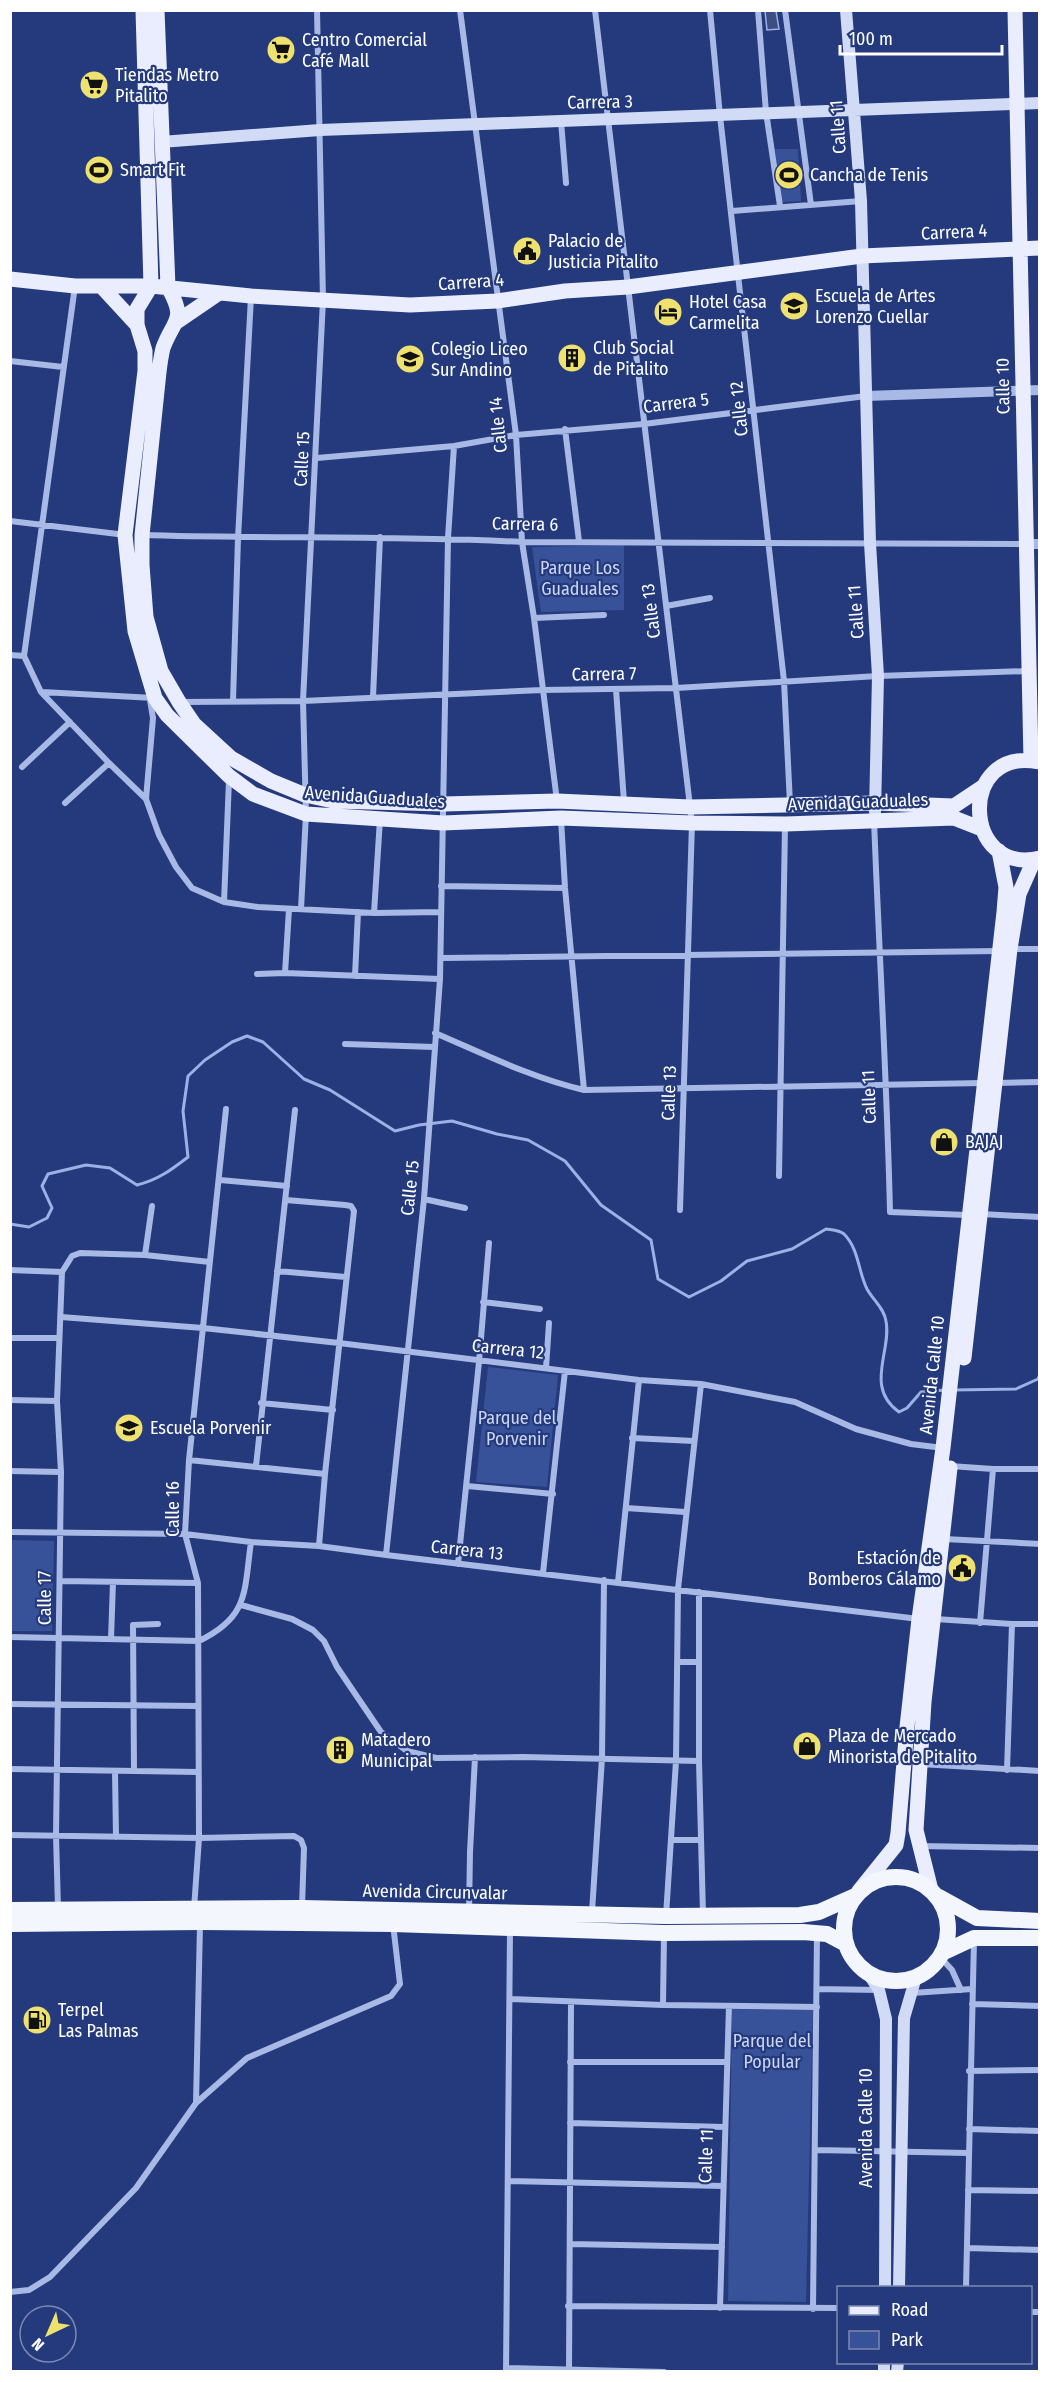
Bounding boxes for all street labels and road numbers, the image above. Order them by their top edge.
street label: Carrera 3 [567,90,633,114]
street label: Calle 11 [825,99,851,155]
street label: Carrera 4 [920,219,988,245]
street label: Carrera 4 [437,269,505,295]
street label: Calle 10 [992,358,1014,414]
street label: Calle 12 [725,380,753,438]
street label: Carrera 5 [642,388,710,418]
street label: Calle 14 [484,396,512,454]
street label: Calle 15 [290,431,314,487]
street label: Carrera 6 [492,512,558,536]
street label: Calle 13 [637,582,665,640]
street label: Calle 11 [843,584,869,640]
street label: Carrera 7 [571,662,637,686]
street label: Avenida Guaduales [304,781,446,813]
street label: Avenida Guaduales [787,789,929,815]
street label: Calle 13 [657,1065,681,1121]
street label: Calle 11 [857,1070,881,1124]
street label: Calle 15 [396,1159,424,1217]
street label: Avenida Calle 10 [915,1314,949,1436]
street label: Carrera 12 [471,1334,545,1364]
street label: Calle 16 [162,1481,184,1537]
street label: Carrera 13 [430,1535,504,1565]
street label: Calle 17 [34,1571,56,1625]
street label: Avenida Circunvalar [362,1880,508,1904]
street label: Avenida Calle 10 [855,2068,877,2188]
street label: Calle 11 [694,2129,718,2183]

